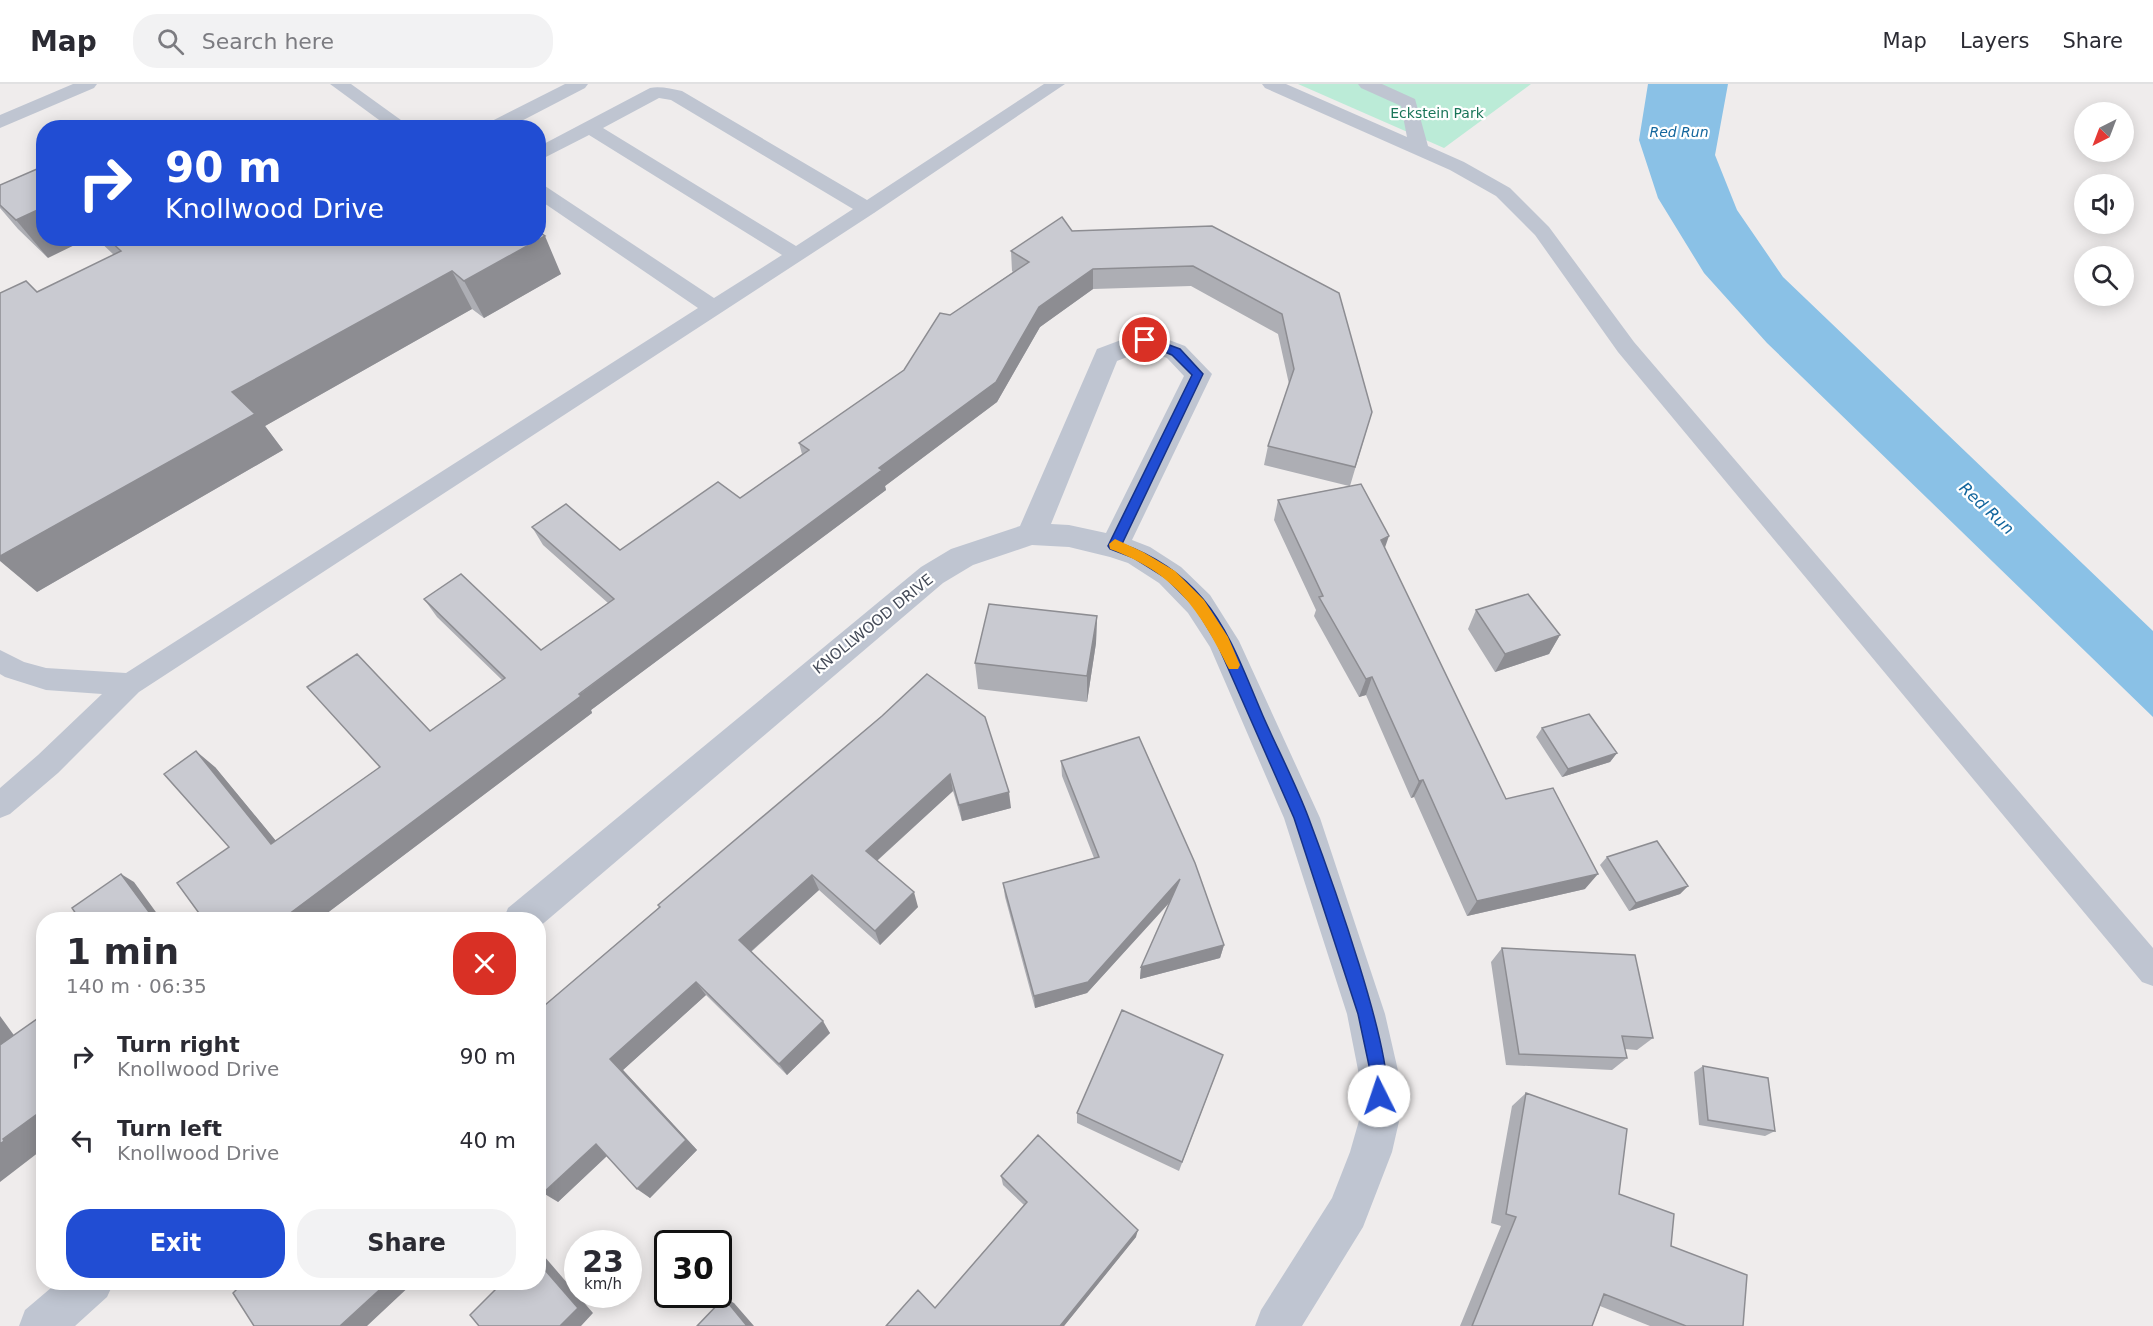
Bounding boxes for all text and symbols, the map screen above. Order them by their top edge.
search box [133,14,553,68]
text: Map [30,25,97,58]
icon: search [154,25,187,58]
text: Search here [202,29,334,54]
text: Map [1883,29,1927,53]
text: Layers [1960,29,2029,53]
text: Share [2062,29,2123,53]
north arrow [2074,102,2134,162]
map controls [2074,102,2134,306]
park label: Eckstein Park [1390,105,1485,121]
water label: Red Run [1649,124,1709,140]
text: 90 m [165,143,282,192]
icon: right [66,144,144,222]
button: sound [2074,174,2134,234]
text: Knollwood Drive [165,193,384,224]
button: search [2074,246,2134,306]
pin [1119,314,1170,365]
icon: arrive [1128,323,1161,356]
water label: Red Run [1955,478,2018,538]
street label: KNOLLWOOD DRIVE [809,570,937,678]
text: 1 min [66,931,179,972]
button: close [453,932,516,995]
text: 140 m · 06:35 [66,974,207,998]
text: Turn right [117,1032,240,1057]
icon: right [66,1040,99,1073]
text: 90 m [460,1044,516,1069]
text: Knollwood Drive [117,1057,279,1081]
position arrow [1347,1064,1411,1128]
text: Turn left [117,1116,222,1141]
icon: left [66,1124,99,1157]
text: 40 m [460,1128,516,1153]
text: Knollwood Drive [117,1141,279,1165]
button: Exit [66,1209,285,1278]
button: Share [297,1209,516,1278]
speed limit sign: 30 [654,1230,732,1308]
text: 23 [582,1244,624,1279]
text: km/h [584,1275,622,1293]

